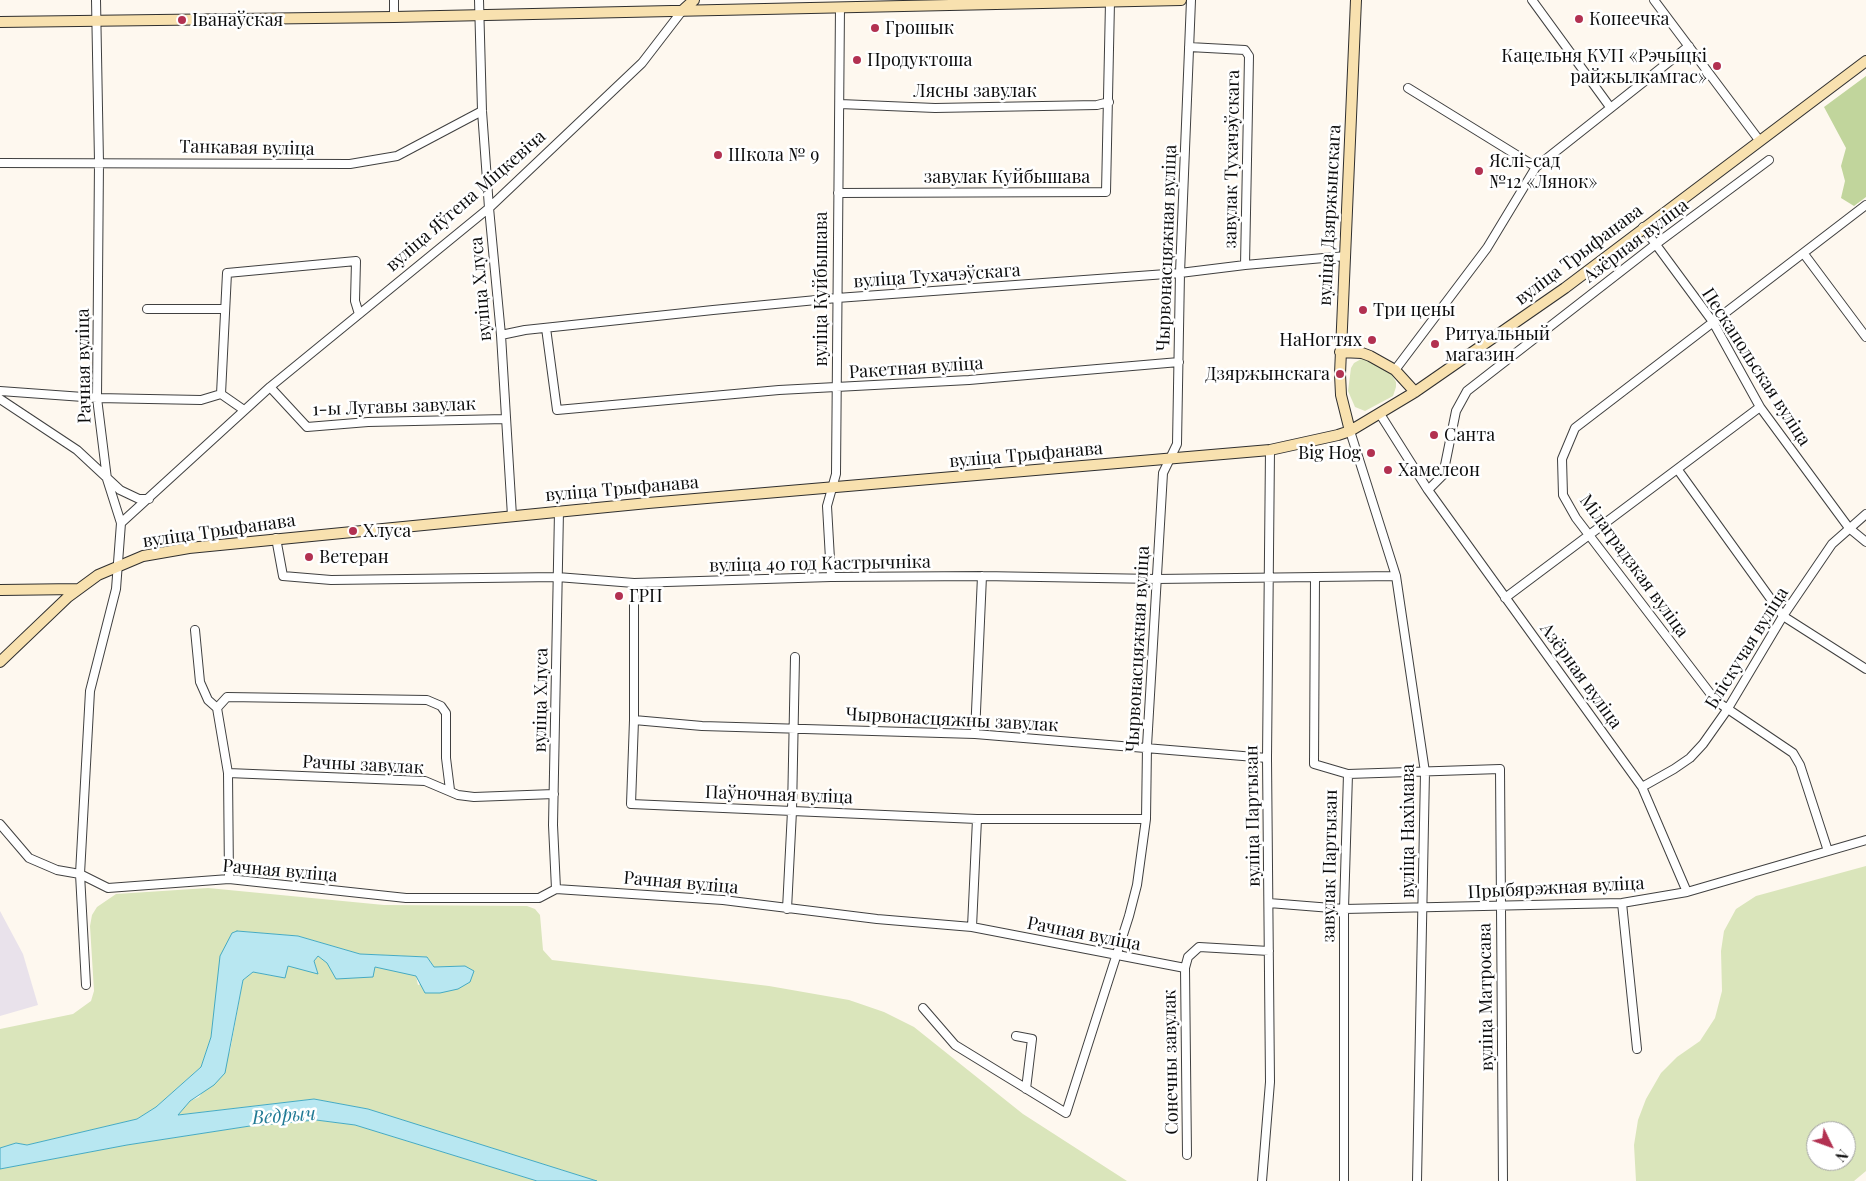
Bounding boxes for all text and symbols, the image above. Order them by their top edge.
place label: Копеечка [1589,8,1669,30]
place label: Іванаўская [192,9,283,31]
marker: Копеечка [1573,13,1585,25]
marker: Іванаўская [176,14,188,26]
place label: Грошык [885,17,954,39]
marker: Грошык [869,22,881,34]
place label: Кацельня КУП «Рэчыцкі райжылкамгас» [1501,45,1707,88]
place label: Продуктоша [867,49,972,71]
marker: Продуктоша [851,54,863,66]
marker: Кацельня КУП «Рэчыцкі райжылкамгас» [1711,60,1723,72]
street label: завулак Тухачэўскага [1220,69,1244,249]
street label: Лясны завулак [913,80,1037,102]
street label: вуліца Дзяржынскага [1314,124,1346,306]
street label: вуліца Яўгена Міцкевіча [382,126,550,276]
street label: Танкавая вуліца [179,136,315,160]
place label: Школа № 9 [728,144,819,166]
street label: Чырвонасцяжная вуліца [1153,144,1181,352]
marker: Школа № 9 [712,149,724,161]
place label: Яслі-сад №12 «Лянок» [1489,150,1597,192]
marker: Яслі-сад №12 «Лянок» [1473,165,1485,177]
street label: завулак Куйбышава [924,166,1090,188]
street label: Азёрная вуліца [1579,195,1693,287]
street label: вуліца Трыфанава [1511,200,1647,310]
street label: вуліца Куйбышава [810,211,832,367]
street label: вуліца Хлуса [466,236,496,342]
street label: вуліца Тухачэўскага [853,259,1021,293]
street label: Пескапольская вуліца [1697,284,1815,450]
place label: Три цены [1373,299,1455,321]
marker: Три цены [1357,304,1369,316]
street label: Рачная вуліца [72,308,96,424]
place label: Ритуальный магазин [1445,323,1550,366]
place label: НаНогтях [1279,329,1362,351]
marker: НаНогтях [1366,334,1378,346]
marker: Ритуальный магазин [1429,338,1441,350]
street label: Ракетная вуліца [848,353,984,383]
place label: Дзяржынскага [1205,363,1330,385]
marker: Дзяржынскага [1334,368,1346,380]
street label: 1-ы Лугавы завулак [312,393,476,421]
place label: Санта [1444,424,1495,446]
marker: Санта [1428,429,1440,441]
street label: вуліца Трыфанава [948,438,1104,472]
place label: Big Hog [1298,442,1361,464]
marker: Big Hog [1365,447,1377,459]
place label: Хамелеон [1398,459,1480,481]
marker: Хамелеон [1382,464,1394,476]
street label: вуліца Трыфанава [544,472,700,506]
street label: Мілаградзкая вуліца [1575,490,1693,642]
street label: вуліца Трыфанава [141,510,297,552]
place label: Хлуса [363,520,411,542]
marker: Хлуса [347,525,359,537]
street label: Чырвонасцяжная вуліца [1122,545,1154,753]
place label: Ветеран [319,546,389,568]
marker: Ветеран [303,551,315,563]
street label: вуліца 40 год Кастрычніка [709,551,931,577]
street label: Бліскучая вуліца [1701,583,1793,713]
place label: ГРП [629,585,663,607]
marker: ГРП [613,590,625,602]
street label: Азёрная вуліца [1535,619,1627,733]
street label: вуліца Хлуса [529,647,553,753]
street label: Чырвонасцяжны завулак [845,704,1059,736]
street label: вуліца Партызан [1241,745,1265,887]
street label: Рачны завулак [302,751,424,779]
street label: вуліца Нахімава [1397,764,1419,898]
street label: Паўночная вуліца [705,782,853,808]
street label: завулак Партызан [1318,789,1342,943]
street label: Рачная вуліца [222,855,338,887]
street label: Рачная вуліца [623,867,739,899]
street label: Прыбярэжная вуліца [1467,873,1645,903]
street label: Рачная вуліца [1025,912,1143,956]
street label: вуліца Матросава [1474,923,1498,1071]
street label: Сонечны завулак [1159,989,1183,1135]
water label: Ведрыч [251,1102,317,1130]
north arrow [1806,1121,1856,1171]
text: N [1831,1146,1852,1166]

